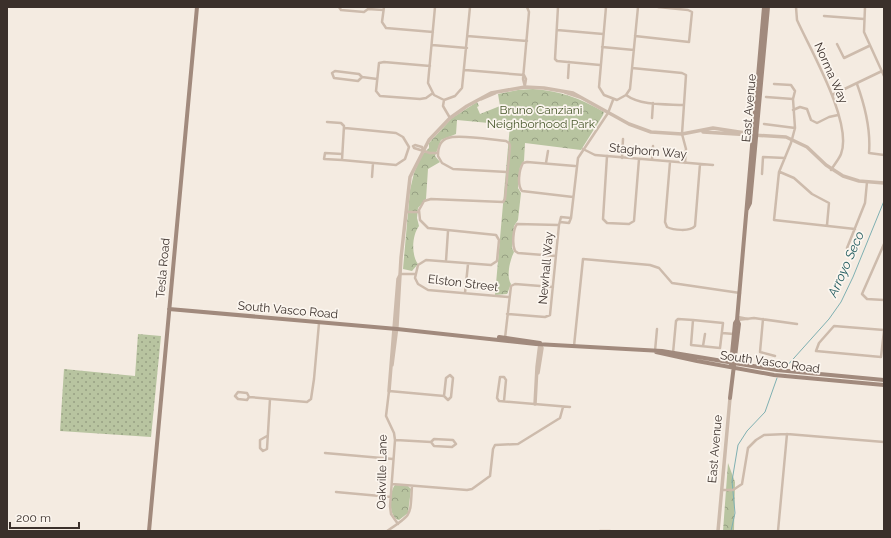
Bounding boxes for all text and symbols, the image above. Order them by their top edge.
street label: Norma Way [811,40,851,106]
street label: East Avenue [739,73,759,143]
park label: Bruno Canziani Neighborhood Park [487,103,596,131]
street label: Staghorn Way [609,141,688,161]
water label: Arroyo Seco [824,229,867,300]
street label: Newhall Way [536,231,556,305]
street label: Tesla Road [153,237,173,299]
street label: Elston Street [427,272,499,294]
street label: South Vasco Road [237,299,339,321]
street label: South Vasco Road [719,348,821,376]
street label: East Avenue [705,414,725,484]
street label: Oakville Lane [374,434,390,510]
scale bar [10,504,79,530]
text: 200 m [16,511,51,525]

